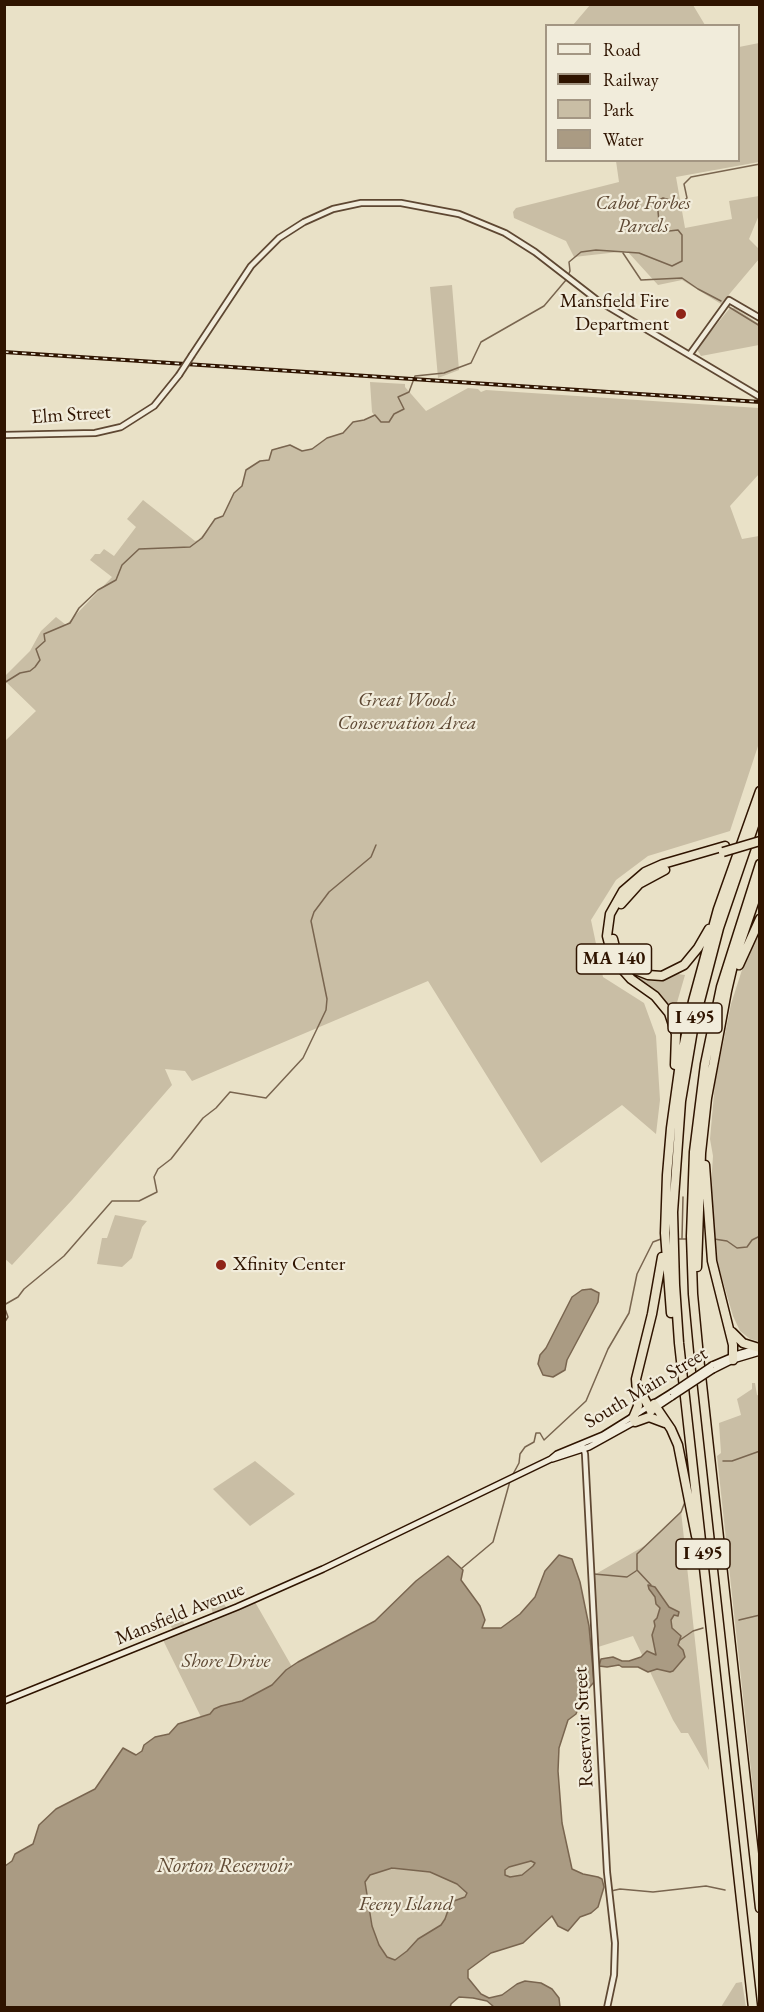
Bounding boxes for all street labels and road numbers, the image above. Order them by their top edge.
street label: Elm Street [30,400,112,430]
road number: MA 140 [576,944,652,974]
road number: I 495 [668,1003,722,1033]
street label: South Main Street [580,1342,712,1434]
road number: I 495 [676,1539,730,1569]
street label: Mansfield Avenue [112,1577,248,1651]
street label: Reservoir Street [569,1666,599,1788]

